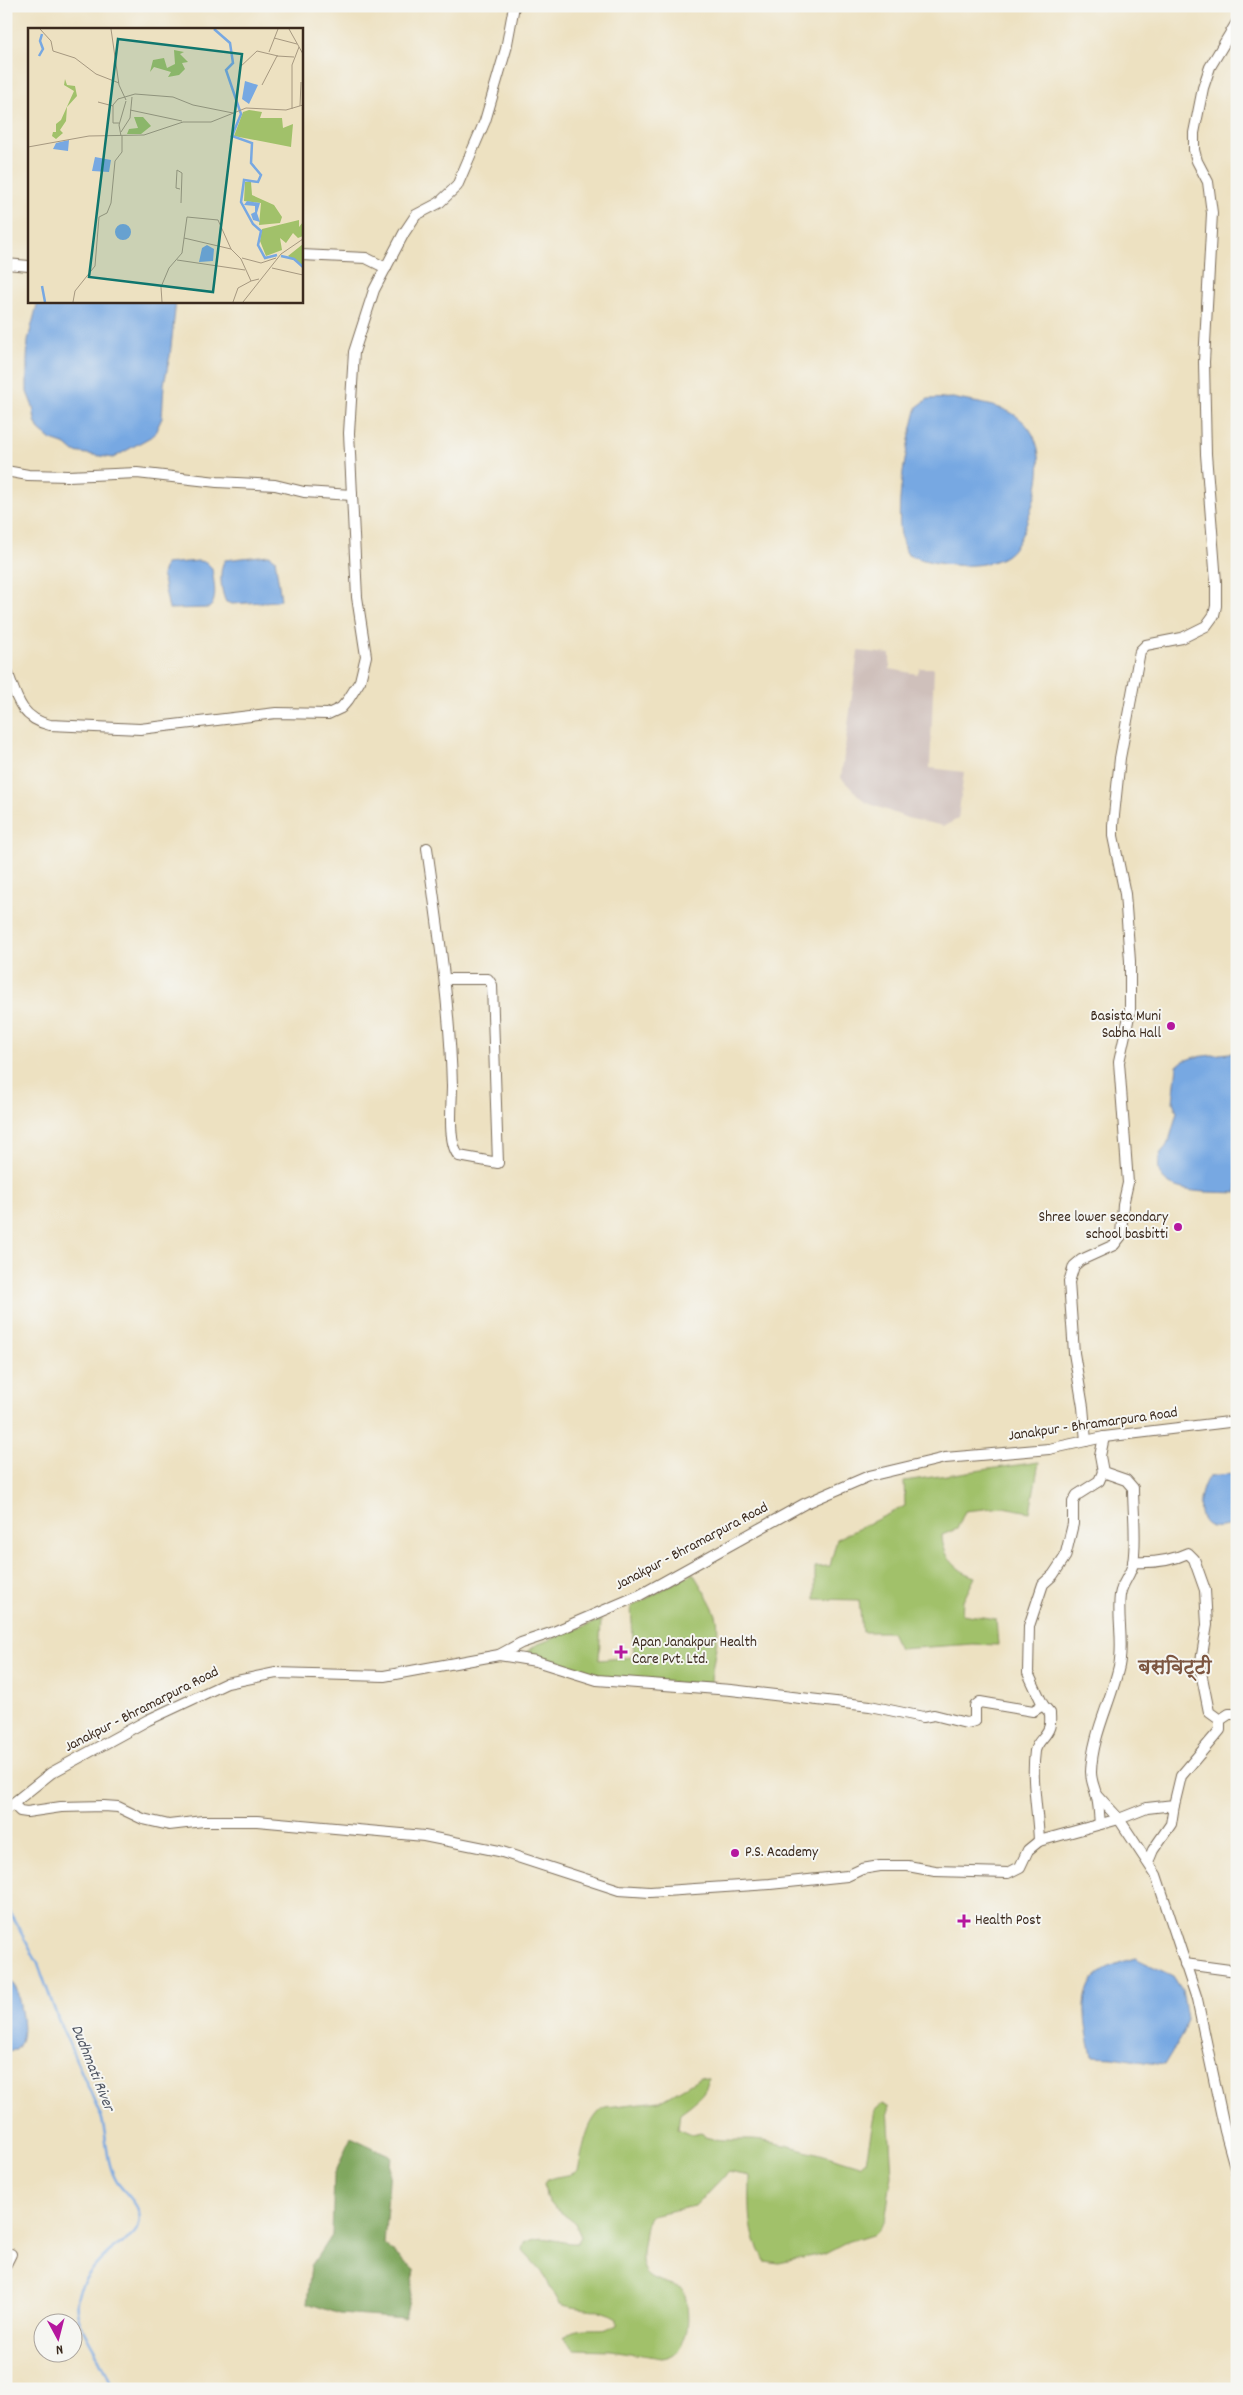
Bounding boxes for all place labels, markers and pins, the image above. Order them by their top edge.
place label: Basista Muni Sabha Hall [1091,1006,1161,1045]
marker: Basista Muni Sabha Hall [1165,1020,1177,1032]
place label: Shree lower secondary school basbitti [1039,1207,1169,1246]
marker: Shree lower secondary school basbitti [1172,1221,1184,1233]
place label: Apan Janakpur Health Care Pvt. Ltd. [632,1632,757,1671]
marker: Apan Janakpur Health Care Pvt. Ltd. [614,1645,628,1659]
place label: P.S. Academy [745,1842,819,1864]
marker: P.S. Academy [729,1847,741,1859]
place label: Health Post [975,1910,1042,1932]
marker: Health Post [957,1914,971,1928]

